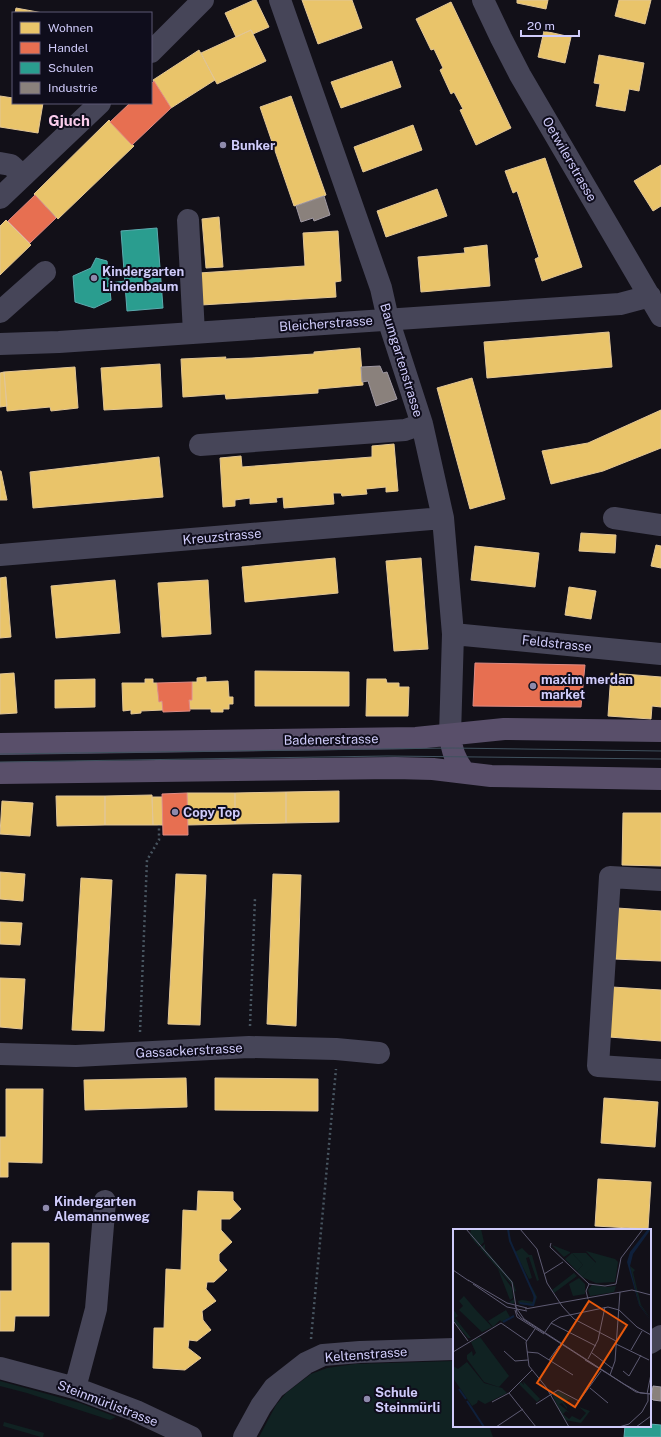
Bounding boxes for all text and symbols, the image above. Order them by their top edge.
legend [12,12,152,104]
scale bar [521,12,579,38]
text: 20 m [527,19,555,33]
text: Wohnen [48,21,93,35]
text: Handel [48,41,89,55]
text: Schulen [48,61,94,75]
text: Industrie [48,81,98,95]
district label: Gjuch [48,112,90,129]
street label: Oetwilerstrasse [539,114,600,204]
place label: Bunker [231,138,276,153]
marker: Bunker [218,140,228,150]
place label: Kindergarten Lindenbaum [102,264,184,294]
marker: Kindergarten Lindenbaum [89,273,99,283]
street label: Baumgartenstrasse [377,301,426,419]
street label: Bleicherstrasse [279,313,373,334]
street label: Kreuzstrasse [182,526,262,547]
street label: Feldstrasse [521,632,593,655]
place label: maxim merdan market [541,672,633,702]
marker: maxim merdan market [528,681,538,691]
street label: Badenerstrasse [283,731,379,748]
place label: Copy Top [183,805,240,820]
marker: Copy Top [170,807,180,817]
street label: Gassackerstrasse [135,1040,243,1061]
place label: Kindergarten Alemannenweg [54,1194,150,1224]
marker: Kindergarten Alemannenweg [41,1203,51,1213]
inset map [453,1229,651,1427]
street label: Keltenstrasse [324,1344,408,1365]
street label: Steinmürlistrasse [55,1377,160,1430]
place label: Schule Steinmürli [375,1385,440,1415]
marker: Schule Steinmürli [362,1394,372,1404]

